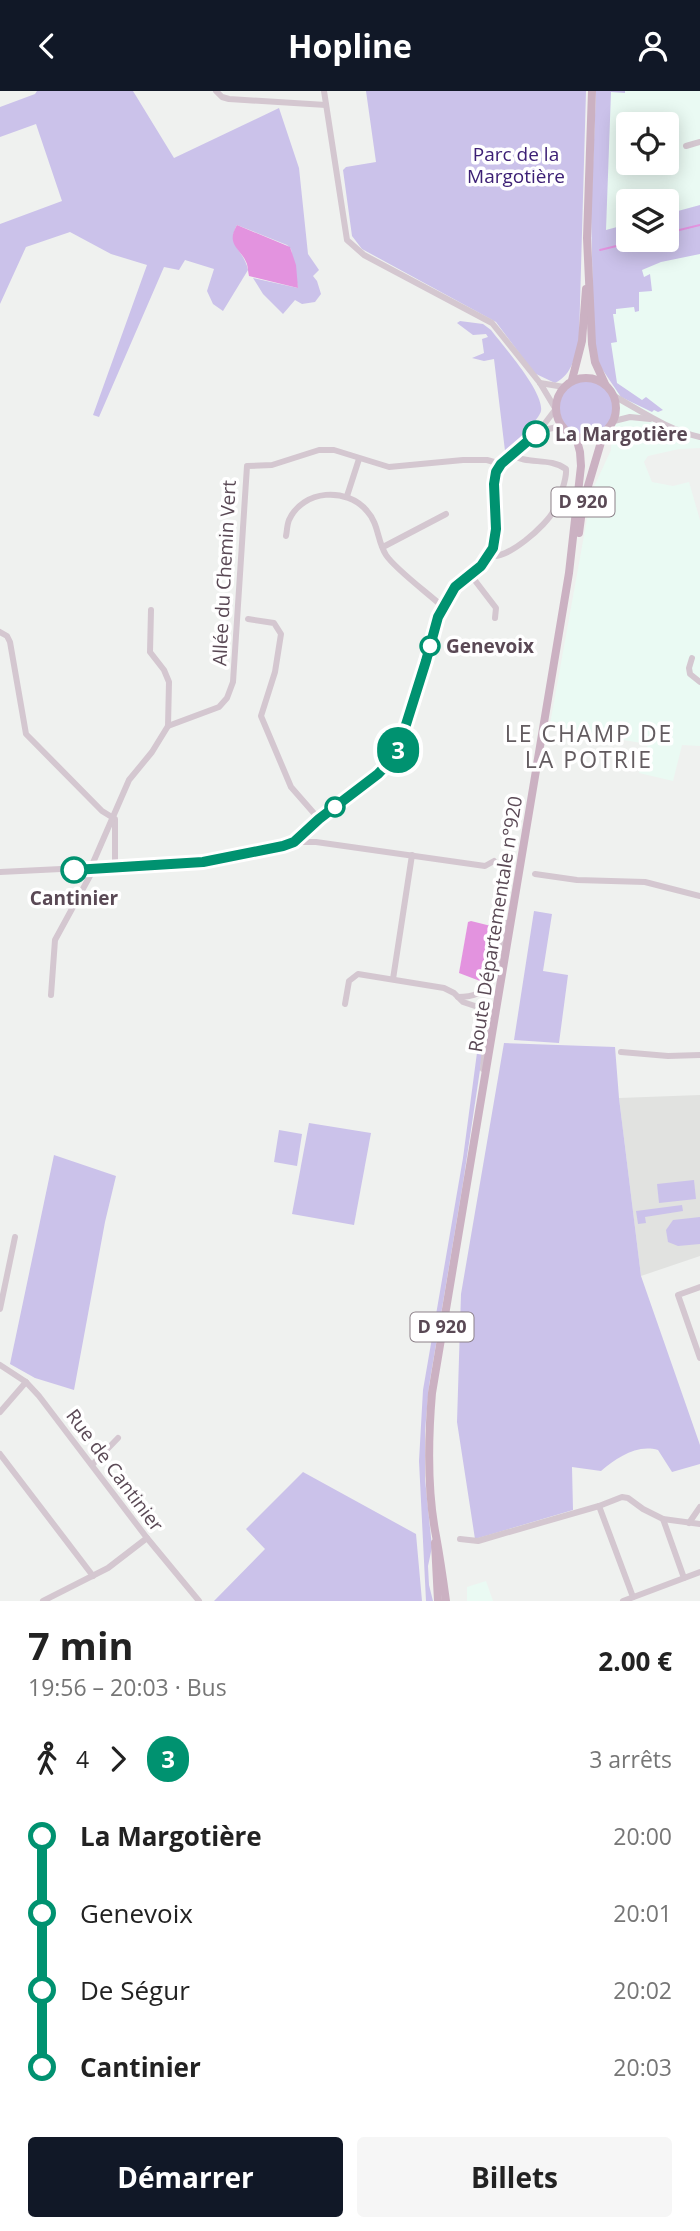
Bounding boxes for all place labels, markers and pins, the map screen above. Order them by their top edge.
marker: La Margotière [523,421,549,447]
place label: La Margotière [555,421,688,447]
place label: Genevoix [446,633,534,659]
marker: Genevoix [420,636,440,656]
unlabelled marker [325,797,345,817]
marker: Cantinier [61,857,87,883]
place label: Cantinier [30,885,118,911]

